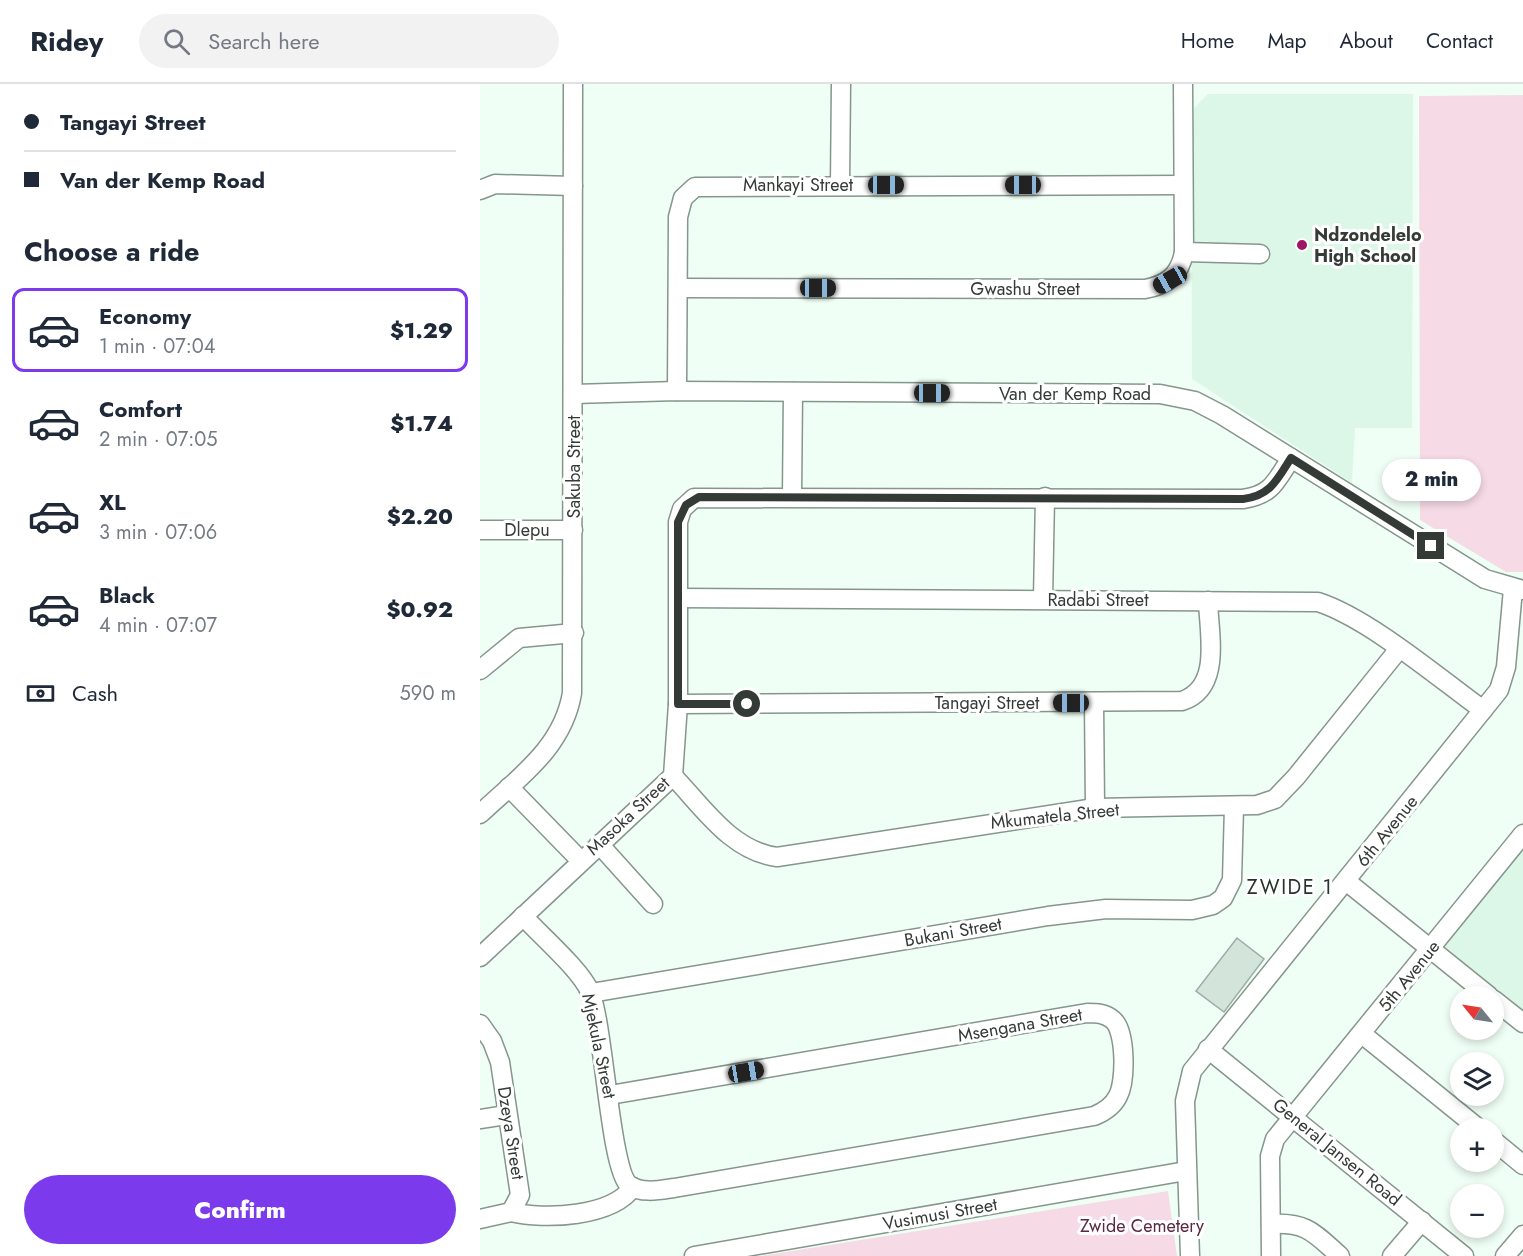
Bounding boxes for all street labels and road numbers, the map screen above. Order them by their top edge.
street label: Mankayi Street [743,172,854,198]
street label: Gwashu Street [970,276,1080,302]
street label: Van der Kemp Road [999,381,1151,407]
street label: Sakuba Street [561,415,587,518]
street label: Dlepu [504,517,550,543]
street label: Radabi Street [1048,587,1149,613]
street label: Tangayi Street [935,690,1040,716]
street label: Masoka Street [581,770,676,861]
street label: 6th Avenue [1350,790,1424,872]
street label: Mkumatela Street [989,796,1121,836]
street label: Bukani Street [902,911,1004,953]
street label: 5th Avenue [1372,935,1446,1017]
street label: Mjekula Street [575,991,623,1102]
street label: Msengana Street [956,1001,1085,1049]
street label: Dzeya Street [491,1084,531,1182]
street label: General Jansen Road [1267,1092,1407,1212]
street label: Vusimusi Street [881,1191,1000,1237]

